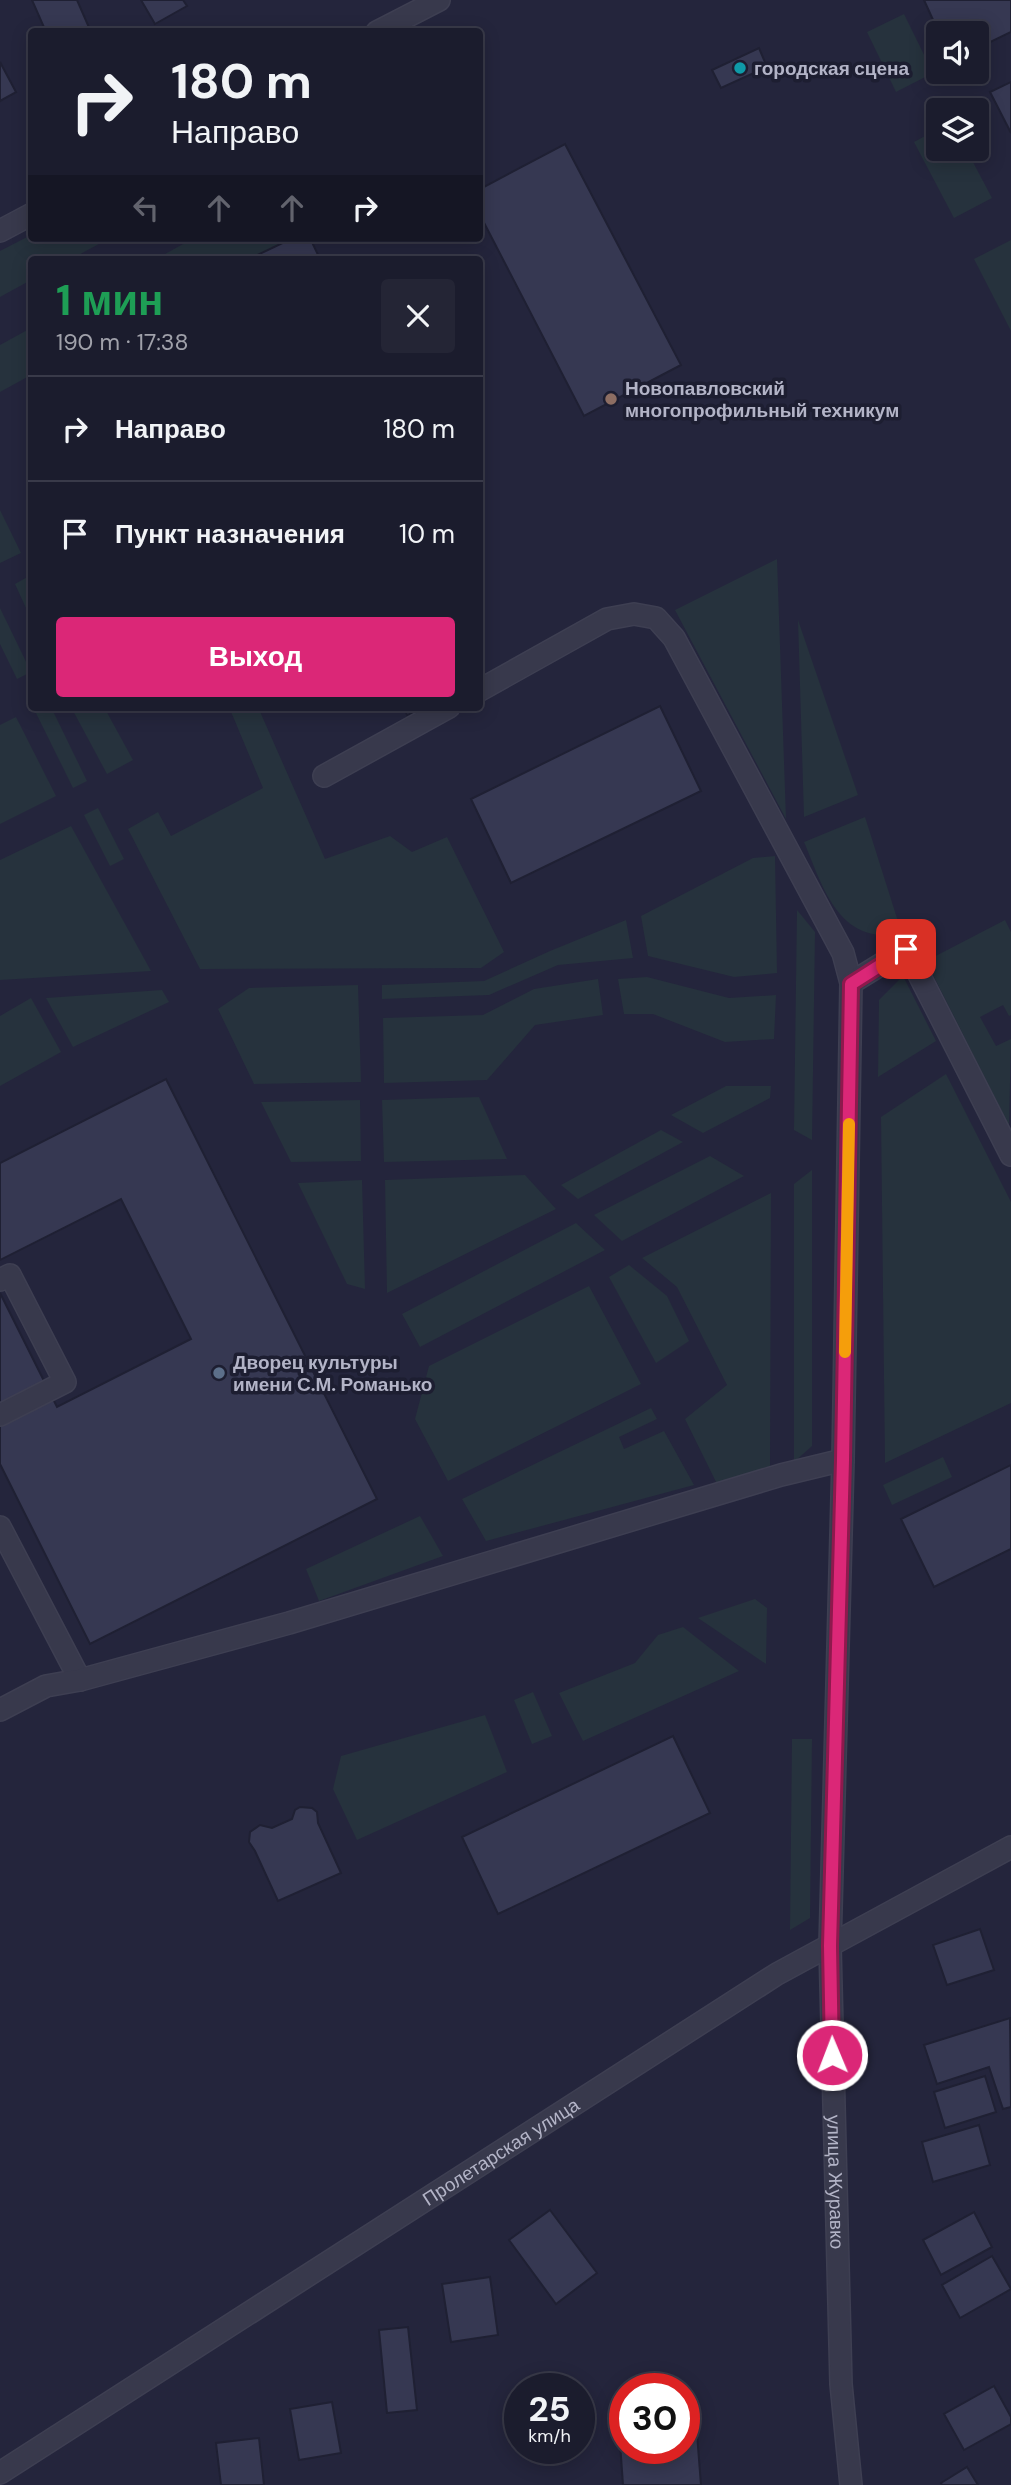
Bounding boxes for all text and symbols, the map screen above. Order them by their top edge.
map controls [926,21,989,161]
button: sound [926,21,989,84]
text: 180 m [171,49,312,113]
icon: right [56,56,147,147]
place label: городская сцена [754,56,910,81]
marker: городская сцена [732,60,748,76]
button: layers [926,98,989,161]
text: Направо [171,111,299,153]
icon: left [127,189,165,227]
icon: ahead [200,189,238,227]
icon: ahead [273,189,311,227]
icon: right [346,189,384,227]
text: 1 мин [56,273,163,328]
button: close [381,279,455,353]
text: 190 m · 17:38 [56,327,188,357]
place label: Новопавловский многопрофильный техникум [625,376,899,423]
marker: Новопавловский многопрофильный техникум [603,391,619,407]
icon: right [56,410,94,448]
text: Направо [115,412,226,446]
text: 180 m [383,412,455,446]
icon: arrive [56,515,94,553]
text: Пункт назначения [115,517,345,551]
text: 10 m [399,517,455,551]
button: Выход [56,617,455,697]
pin [876,919,936,979]
icon: arrive [887,930,925,968]
place label: Дворец культуры имени С.М. Романько [233,1350,432,1397]
marker: Дворец культуры имени С.М. Романько [211,1365,227,1381]
position arrow [795,2018,869,2092]
street label: Пролетарская улица [418,2092,584,2211]
street label: улица Журавко [822,2114,850,2249]
speed limit sign: 30 [609,2373,700,2464]
text: 25 [529,2386,570,2432]
text: km/h [528,2424,571,2448]

